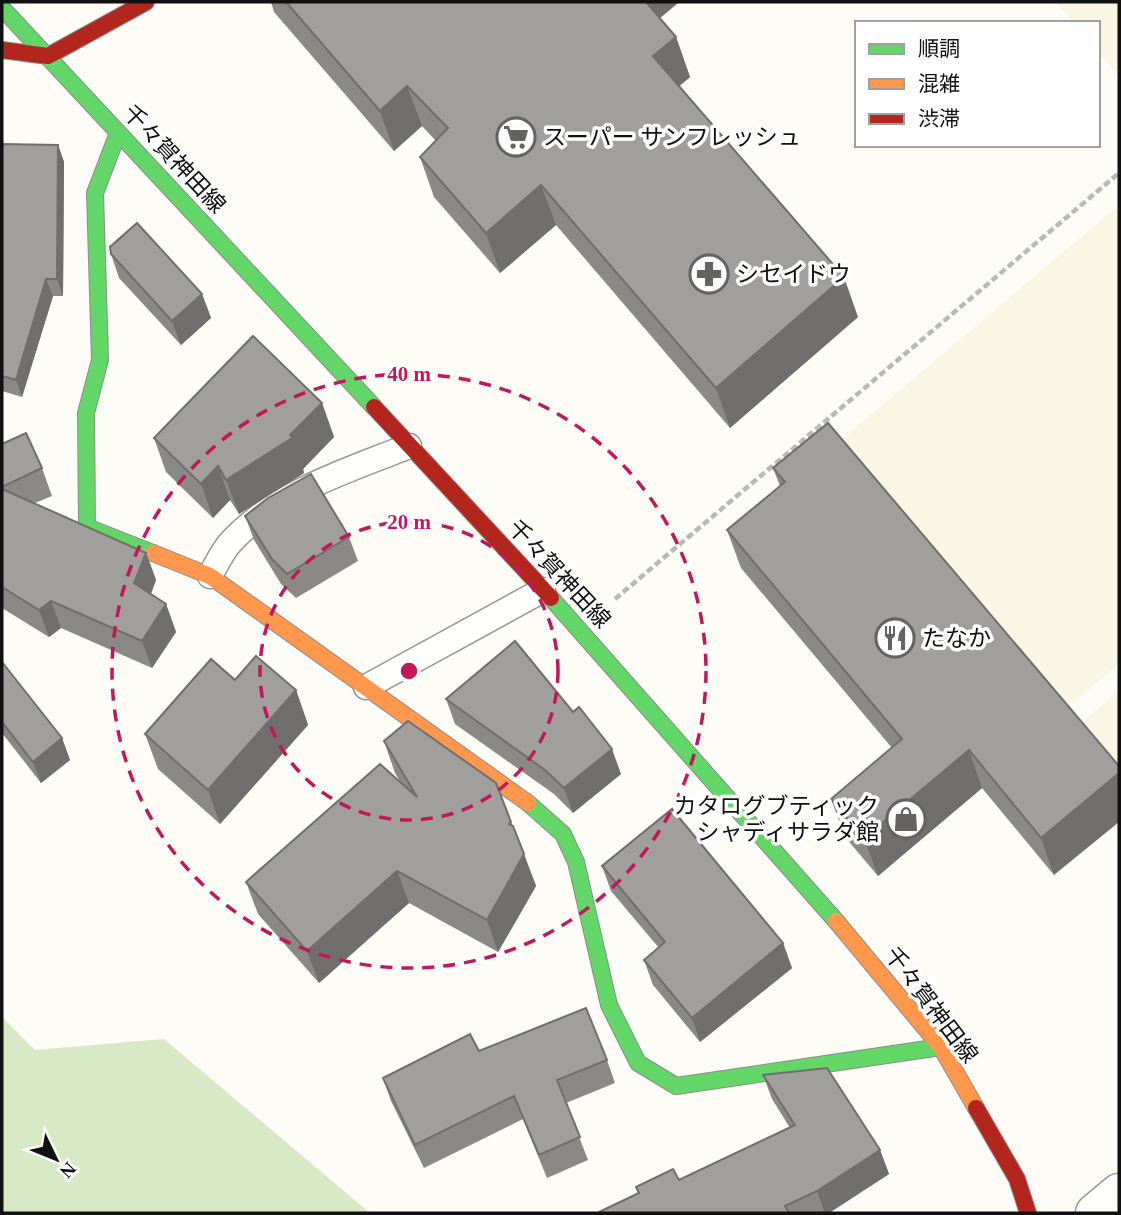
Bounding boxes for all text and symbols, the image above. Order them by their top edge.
legend [855,21,1100,147]
text: 順調 [918,37,960,61]
text: 混雑 [918,72,960,96]
street label: 千々賀神田線 [118,100,230,218]
text: 渋滞 [918,107,960,131]
supermarket icon: スーパー サンフレッシュ [495,116,537,158]
place label: スーパー サンフレッシュ [543,125,801,150]
pharmacy icon: シセイドウ [688,253,730,295]
place label: シセイドウ [736,262,851,287]
text: 40 m [387,362,431,386]
text: 20 m [387,510,431,534]
street label: 千々賀神田線 [503,515,615,633]
restaurant icon: たなか [874,617,916,659]
place label: たなか [922,626,991,651]
centre of rings [397,659,421,683]
place label: カタログブティック シャディサラダ館 [673,794,879,845]
shop icon: カタログブティック シャディサラダ館 [885,798,927,840]
street label: 千々賀神田線 [879,942,983,1068]
north arrow [21,1124,91,1194]
text: N [56,1158,80,1183]

